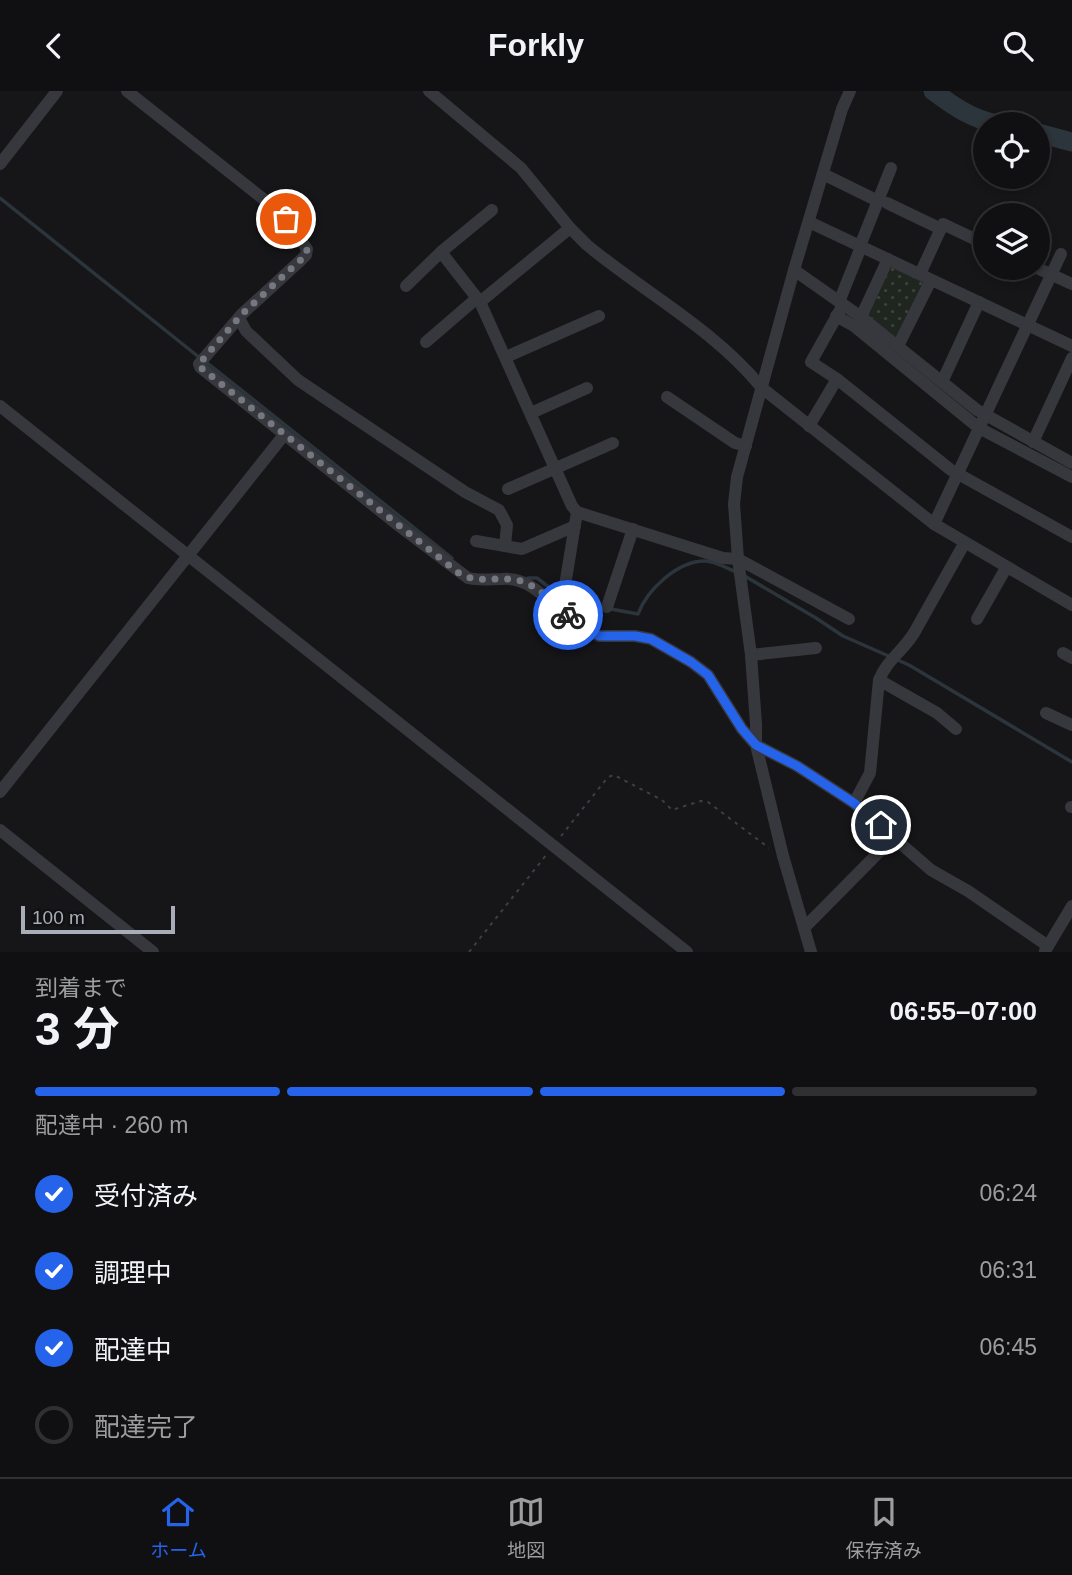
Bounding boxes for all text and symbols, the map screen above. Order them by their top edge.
icon: back [35,27,73,65]
text: Forkly [488,27,584,63]
icon: search [999,27,1037,65]
map controls [973,112,1050,280]
button: locate [973,112,1050,189]
pin [256,189,316,249]
icon: bag [267,200,305,238]
button: layers [973,203,1050,280]
courier [533,580,603,650]
icon: bike [549,596,587,634]
pin [851,795,911,855]
icon: home [862,806,900,844]
scale bar [21,903,175,935]
text: 100 m [32,907,85,928]
text: 到着まで [35,975,127,1001]
text: 06:55–07:00 [890,996,1037,1026]
text: 3 分 [35,1003,119,1055]
text: 配達中 · 260 m [35,1112,188,1138]
icon: check [35,1175,73,1213]
text: 06:24 [979,1180,1037,1206]
text: 受付済み [94,1181,198,1211]
icon: check [35,1252,73,1290]
text: 06:31 [979,1257,1037,1283]
text: 調理中 [94,1258,172,1288]
icon: check [35,1329,73,1367]
text: 06:45 [979,1334,1037,1360]
text: 配達中 [94,1335,172,1365]
text: 配達完了 [94,1412,198,1442]
tab: ホーム [150,1493,207,1562]
tab: 地図 [507,1493,545,1562]
tab: 保存済み [846,1493,922,1562]

